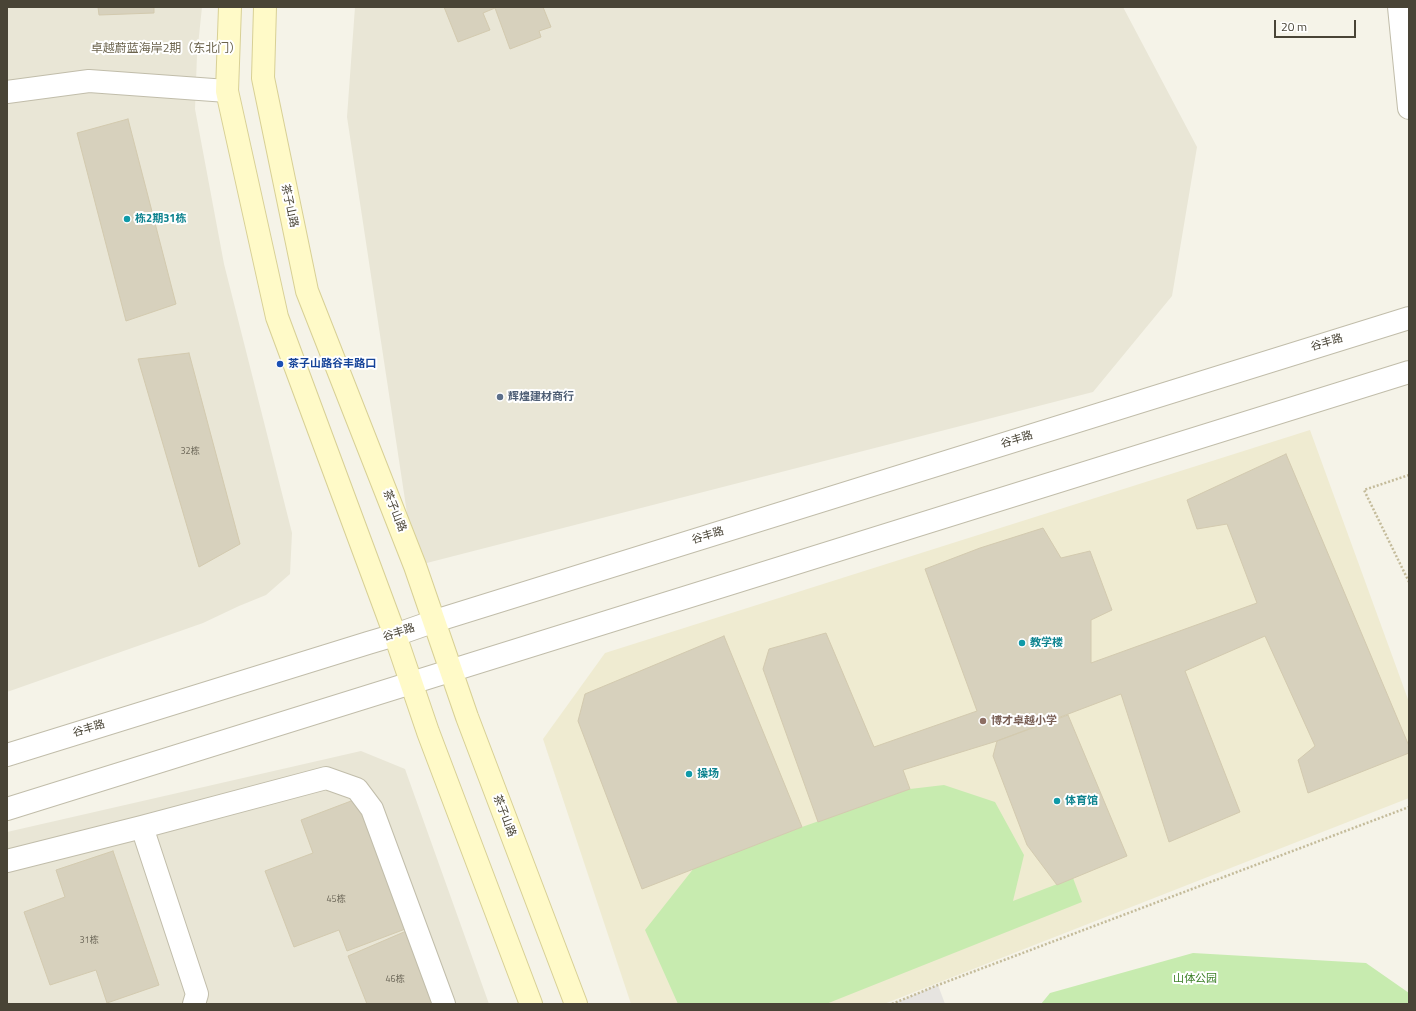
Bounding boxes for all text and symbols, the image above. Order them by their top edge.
scale bar [1276,12,1358,38]
text: 20 m [1281,17,1307,36]
district label: 卓越蔚蓝海岸2期（东北门） [91,42,241,56]
street label: 茶子山路 [278,183,300,229]
place label: 栋2期31栋 [135,212,186,226]
marker: 栋2期31栋 [122,214,132,224]
street label: 谷丰路 [1309,332,1345,354]
place label: 茶子山路谷丰路口 [288,357,376,371]
marker: 茶子山路谷丰路口 [275,359,285,369]
place label: 辉煌建材商行 [508,390,574,404]
marker: 辉煌建材商行 [495,392,505,402]
street label: 谷丰路 [999,429,1035,451]
house number: 32栋 [180,447,200,457]
street label: 茶子山路 [380,488,408,534]
street label: 谷丰路 [690,525,726,547]
street label: 谷丰路 [381,622,417,644]
place label: 教学楼 [1030,636,1063,650]
marker: 教学楼 [1017,638,1027,648]
place label: 博才卓越小学 [991,714,1057,728]
marker: 博才卓越小学 [978,716,988,726]
street label: 谷丰路 [71,718,107,740]
place label: 操场 [697,767,719,781]
marker: 操场 [684,769,694,779]
street label: 茶子山路 [490,793,518,839]
place label: 体育馆 [1065,794,1098,808]
marker: 体育馆 [1052,796,1062,806]
house number: 45栋 [326,895,346,905]
house number: 31栋 [79,936,99,946]
park label: 山体公园 [1173,972,1217,986]
house number: 46栋 [385,975,405,985]

